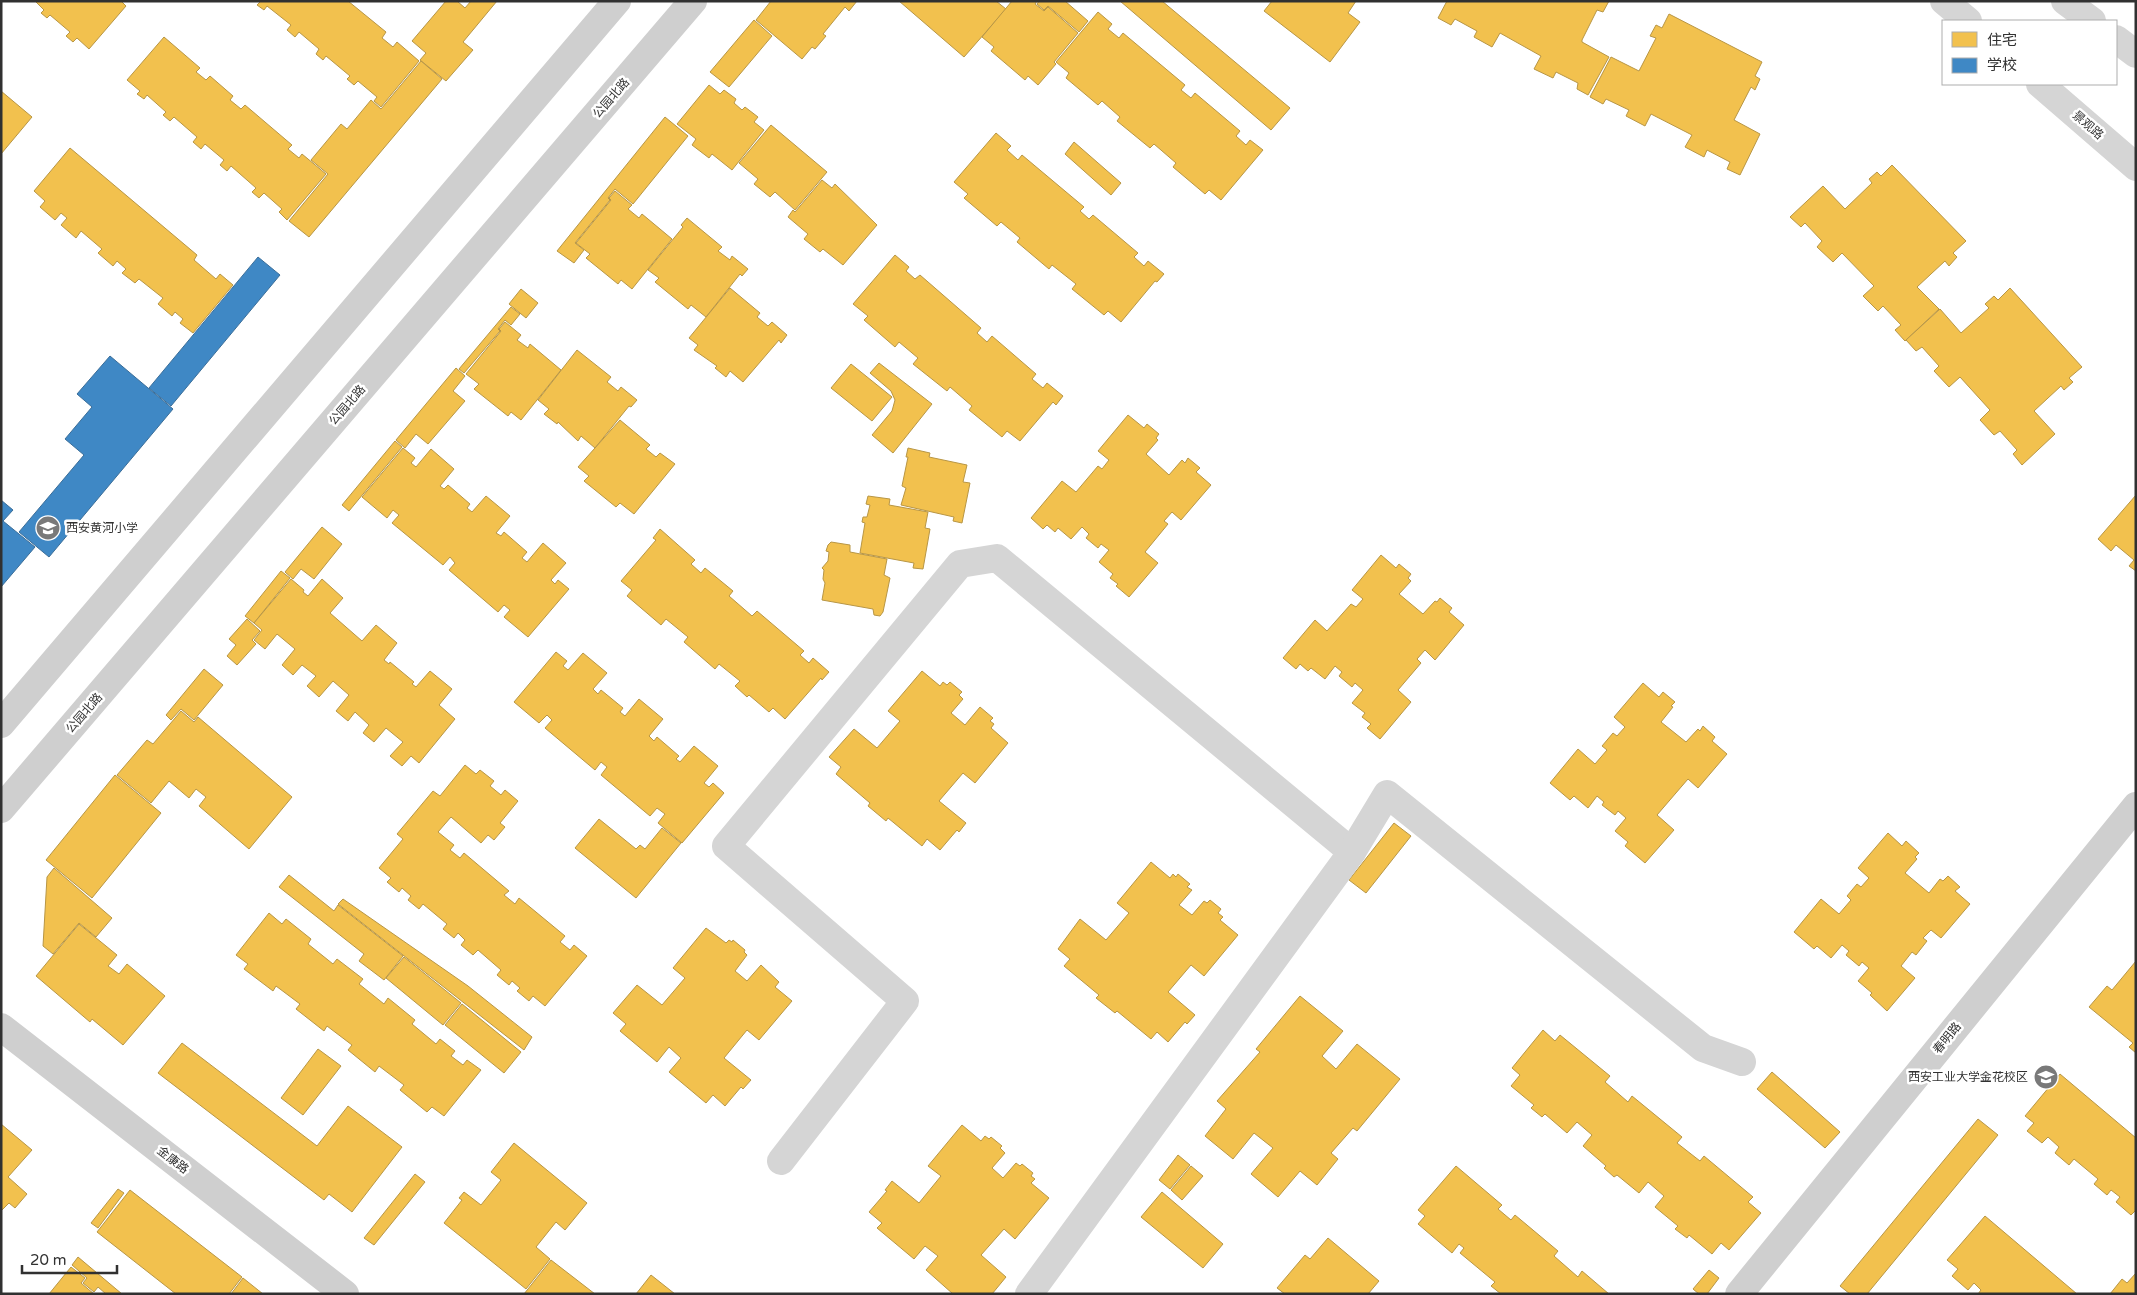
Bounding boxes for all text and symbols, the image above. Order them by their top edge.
legend [1942,20,2117,85]
text: 住宅 [1987,31,2017,49]
text: 学校 [1987,56,2017,74]
street label: 公园北路 [590,75,632,121]
street label: 景观路 [2070,108,2106,142]
street label: 公园北路 [326,382,368,428]
school or university icon: 西安黄河小学 [35,515,61,541]
place label: 西安黄河小学 [66,521,138,535]
street label: 公园北路 [63,690,105,736]
street label: 春明路 [1930,1020,1964,1056]
school or university icon: 西安工业大学金花校区 [2033,1064,2059,1090]
place label: 西安工业大学金花校区 [1908,1070,2028,1084]
street label: 金康路 [155,1143,191,1177]
scale bar [22,1242,118,1274]
text: 20 m [30,1251,67,1269]

